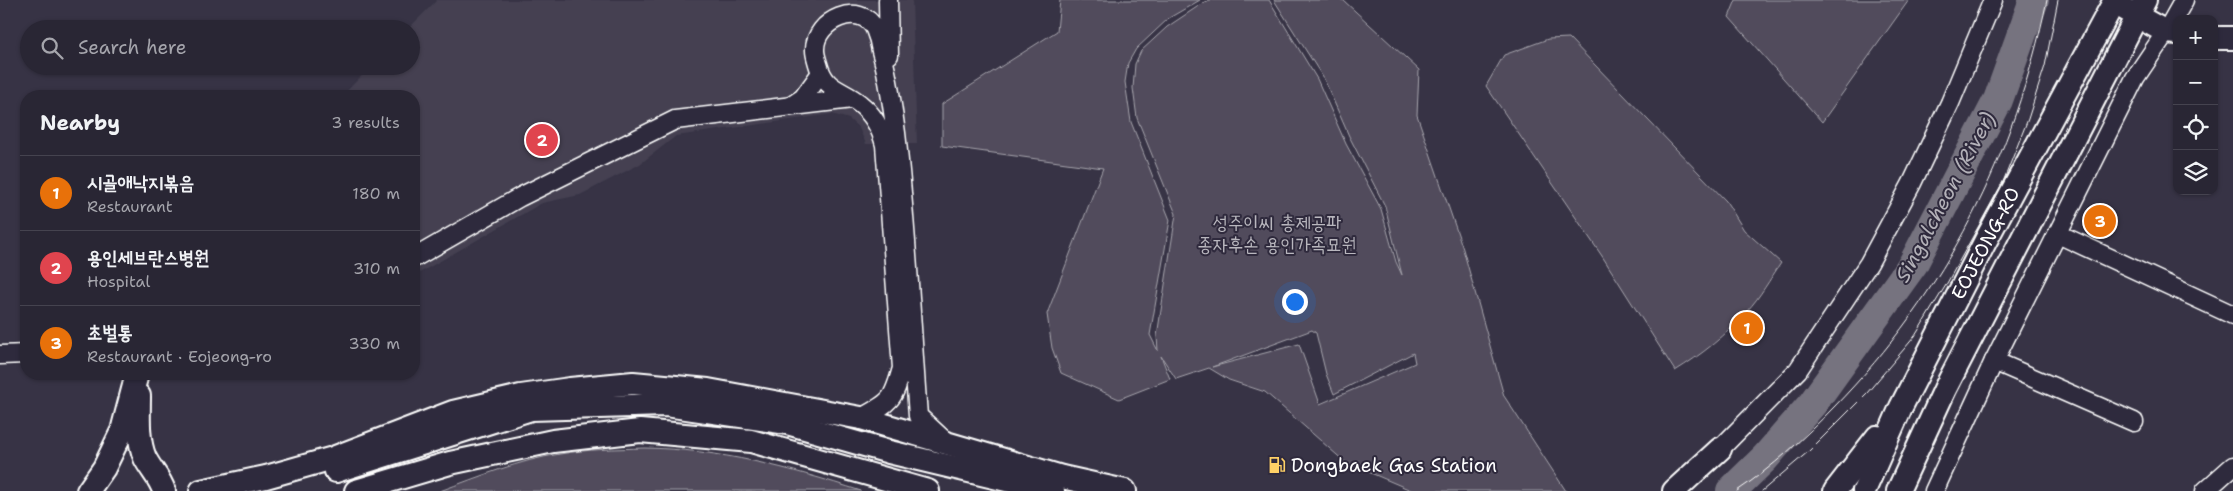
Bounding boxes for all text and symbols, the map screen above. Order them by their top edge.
map controls [2173,15,2218,195]
button: + [2173,15,2218,60]
search box [20,20,420,75]
icon: search [38,34,66,62]
text: Search here [78,35,187,60]
button: − [2173,60,2218,105]
button: locate [2173,105,2218,150]
water label: Singalcheon (River) [1889,107,2001,287]
text: Nearby [40,109,120,137]
text: 3 results [331,112,400,133]
pin: 2 [526,121,558,159]
button: layers [2173,150,2218,195]
text: 시골애낙지볶음 [87,170,194,195]
text: 1 [52,183,60,204]
text: 180 m [352,183,400,204]
street label: EOJEONG-RO [1945,183,2026,304]
text: Restaurant [87,196,173,217]
pin: 3 [2084,202,2116,240]
park label: 성주이씨 총제공파 종자후손 용인가족묘원 [1197,210,1357,257]
text: 용인세브란스병원 [87,245,209,270]
text: 2 [50,258,62,279]
text: 310 m [353,258,400,279]
text: Hospital [87,271,150,292]
your location [1282,289,1308,315]
pin: 1 [1731,309,1763,347]
text: 초벌통 [87,320,133,345]
text: 3 [50,333,62,354]
text: 330 m [348,333,400,354]
text: Restaurant · Eojeong-ro [87,346,272,367]
place label: Dongbaek Gas Station [1291,453,1497,478]
fuel station icon: Dongbaek Gas Station [1267,455,1287,475]

